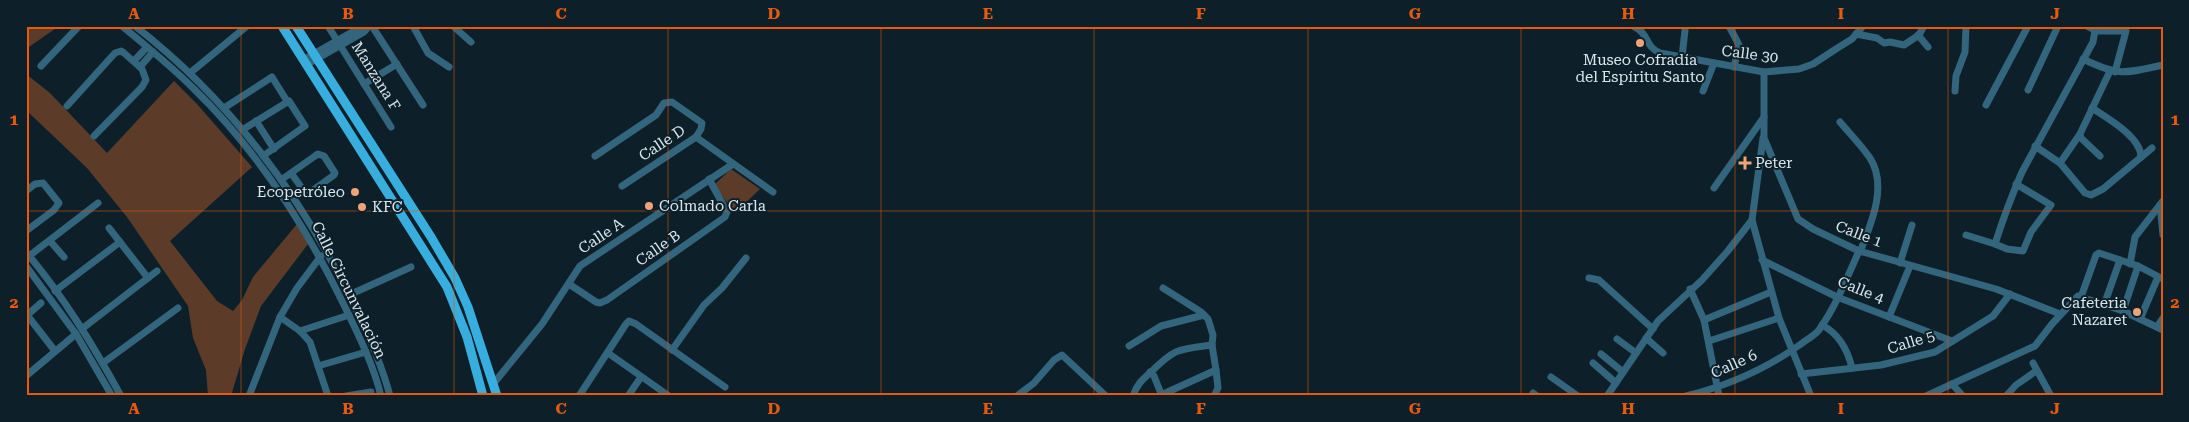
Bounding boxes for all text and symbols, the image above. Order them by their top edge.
text: A [128,4,140,23]
text: B [342,4,354,23]
text: C [555,4,567,23]
text: D [768,4,781,23]
text: E [983,4,993,23]
text: F [1196,4,1206,23]
text: G [1409,4,1422,23]
text: H [1621,4,1635,23]
text: I [1838,4,1844,23]
text: J [2050,4,2060,23]
marker: Museo Cofradía del Espíritu Santo [1634,37,1646,49]
street label: Manzana F [348,38,404,114]
street label: Calle 30 [1721,42,1779,66]
place label: Museo Cofradía del Espíritu Santo [1575,51,1705,86]
text: 1 [10,110,19,129]
text: 1 [2171,110,2180,129]
street label: Calle D [636,121,688,165]
place label: Peter [1755,154,1792,172]
marker: Peter [1739,157,1751,169]
place label: Ecopetróleo [257,183,345,201]
marker: Ecopetróleo [349,186,361,198]
place label: Colmado Carla [659,197,766,215]
place label: KFC [372,198,403,216]
marker: Colmado Carla [643,200,655,212]
marker: KFC [356,201,368,213]
street label: Calle A [575,214,627,258]
street label: Calle 1 [1833,217,1885,251]
street label: Calle Circunvalación [308,218,390,362]
street label: Calle B [632,226,684,270]
street label: Calle 4 [1835,273,1887,308]
text: 2 [10,293,19,312]
text: 2 [2171,293,2180,312]
place label: Cafeteria Nazaret [2061,294,2127,329]
marker: Cafeteria Nazaret [2131,306,2143,318]
street label: Calle 5 [1885,326,1937,358]
street label: Calle 6 [1708,346,1760,382]
text: A [128,399,140,418]
text: B [342,399,354,418]
text: C [555,399,567,418]
text: D [768,399,781,418]
text: E [983,399,993,418]
text: F [1196,399,1206,418]
text: G [1409,399,1422,418]
text: H [1621,399,1635,418]
text: I [1838,399,1844,418]
text: J [2050,399,2060,418]

